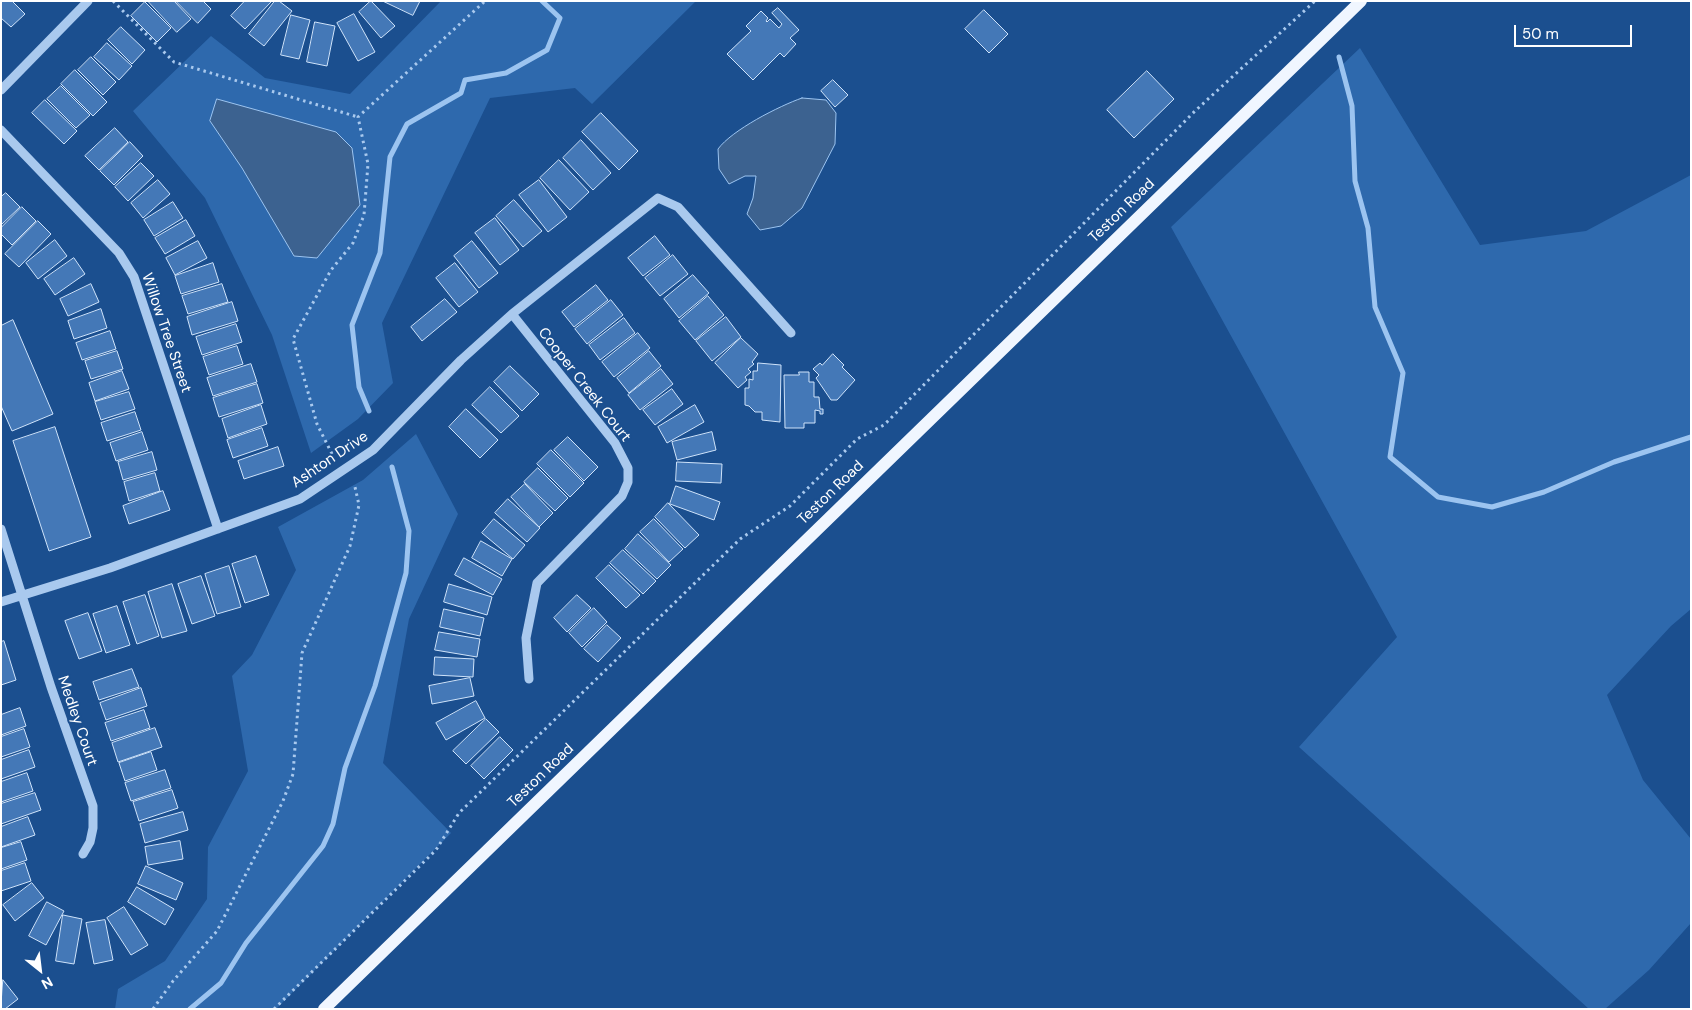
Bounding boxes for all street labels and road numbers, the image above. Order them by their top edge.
street label: Teston Road [1085,175,1159,247]
street label: Willow Tree Street [137,271,195,395]
street label: Cooper Creek Court [534,324,634,446]
street label: Ashton Drive [288,428,372,492]
street label: Teston Road [794,457,868,529]
street label: Medley Court [53,674,101,768]
street label: Teston Road [504,740,578,812]

